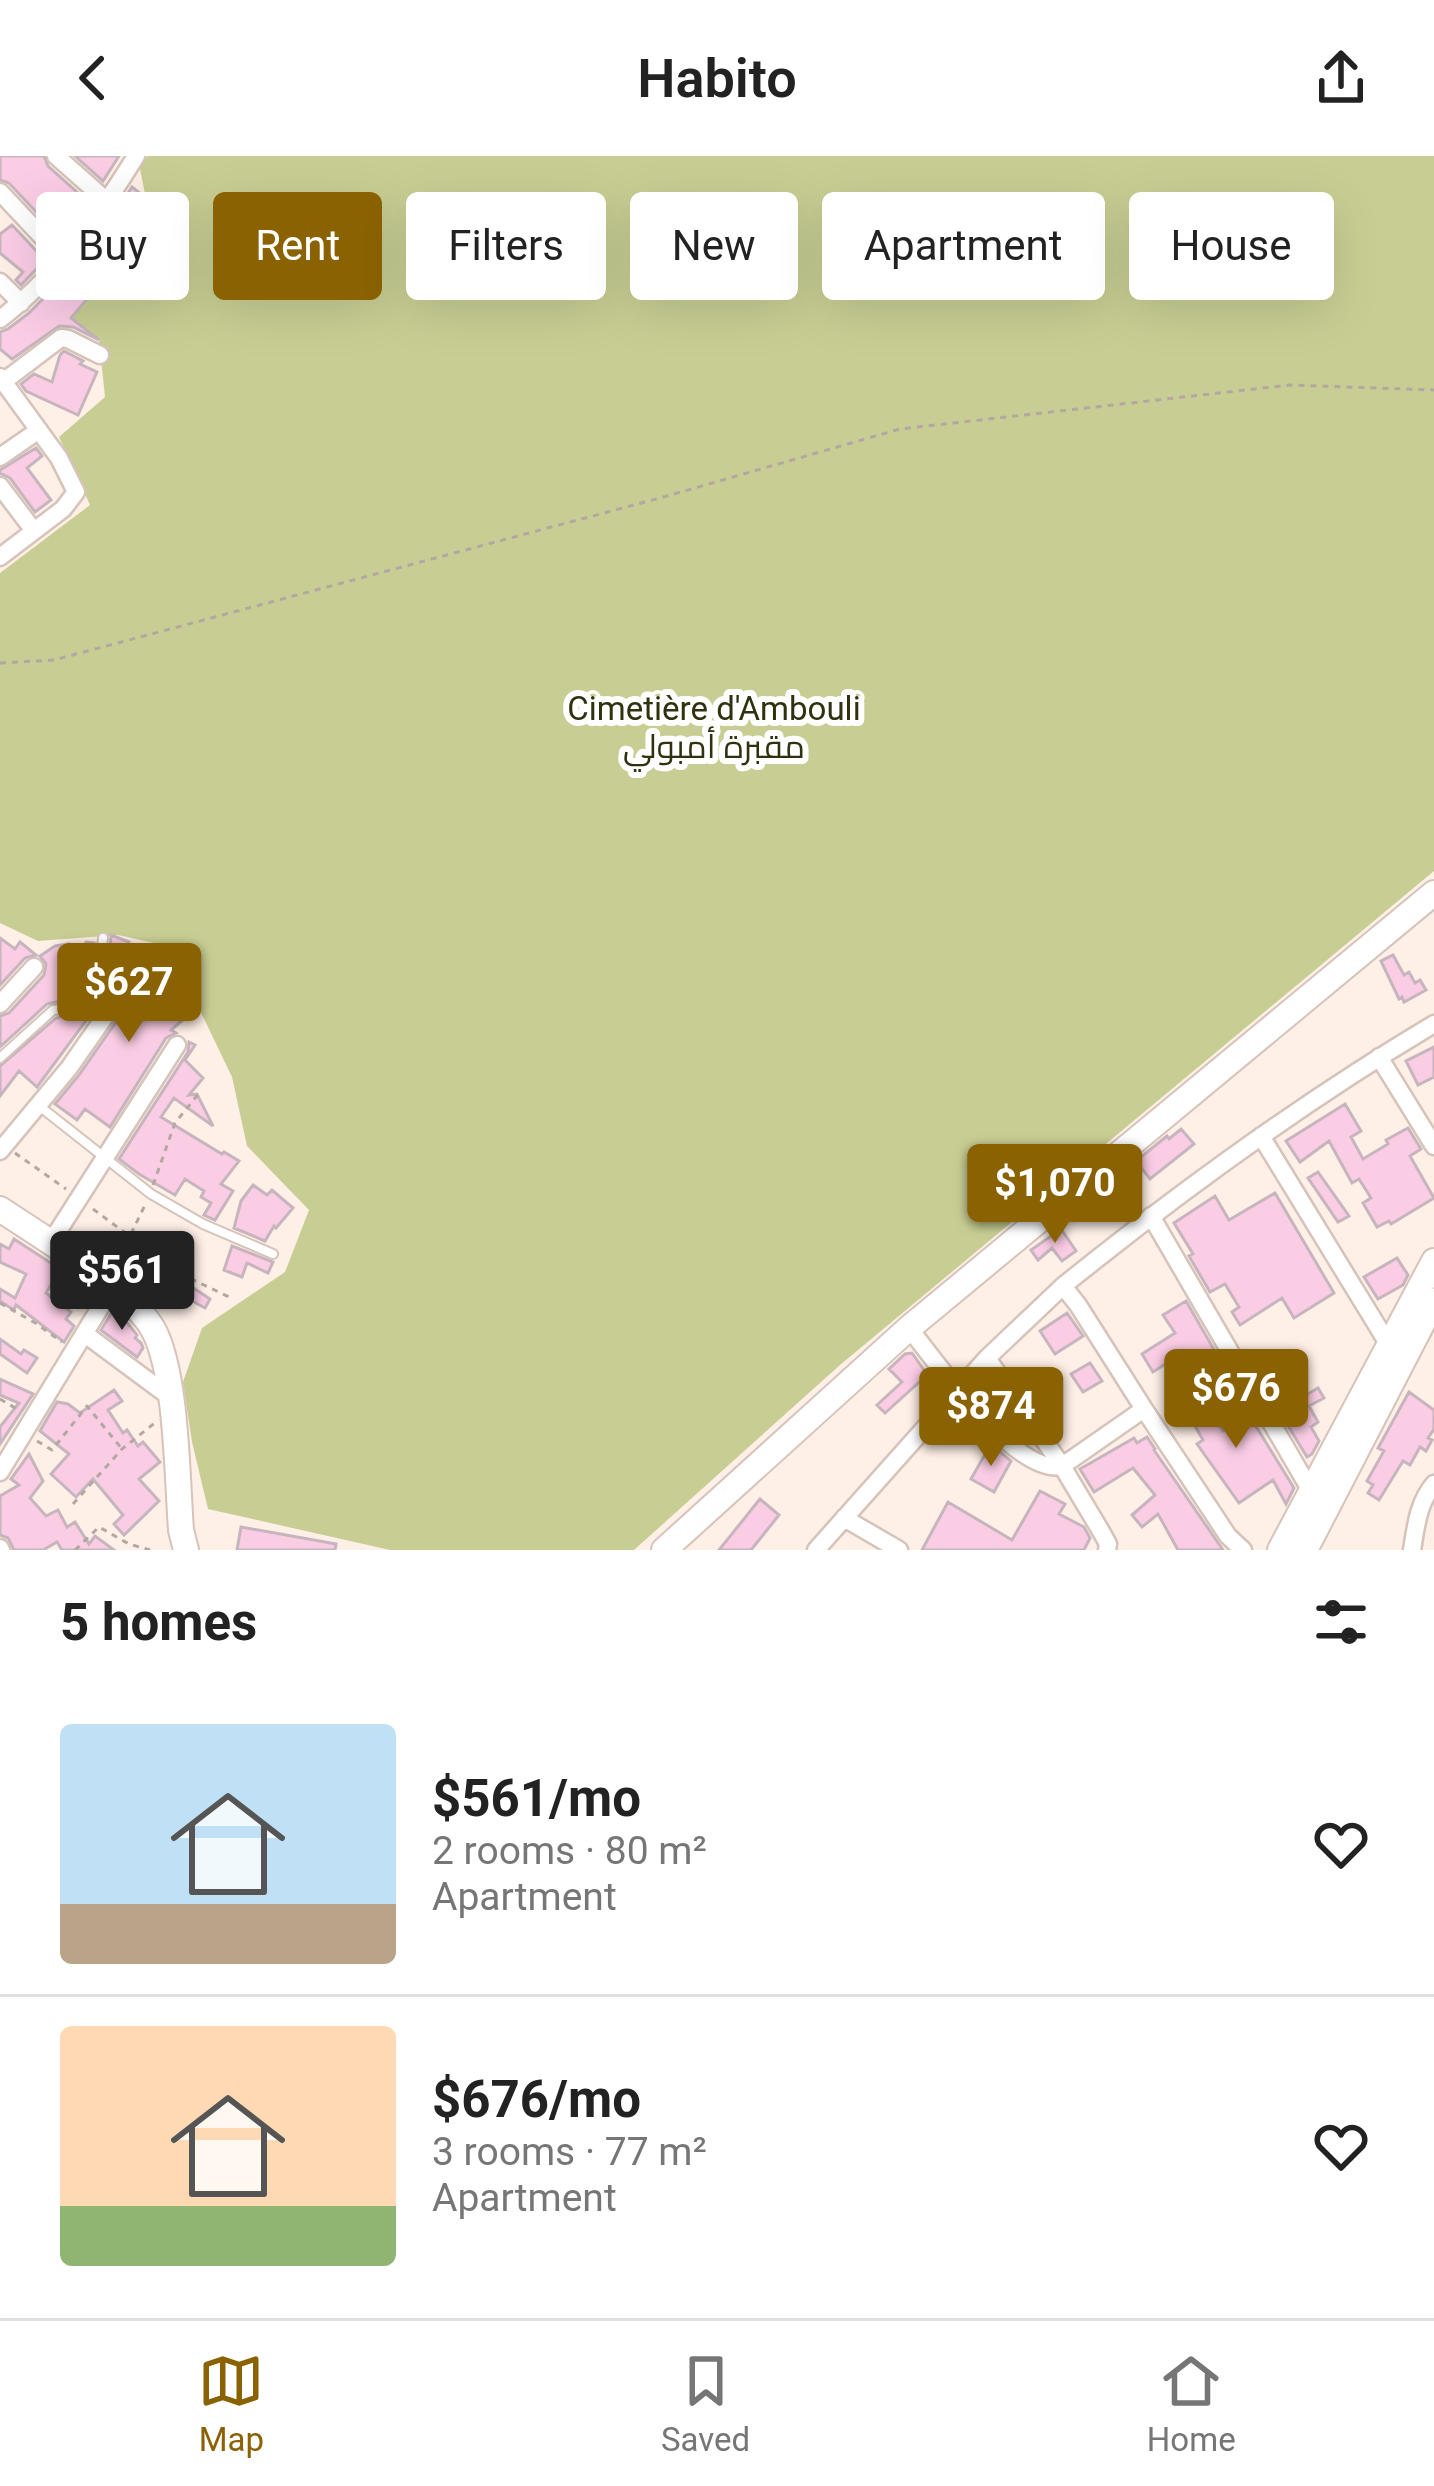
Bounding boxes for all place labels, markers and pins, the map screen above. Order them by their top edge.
pin: $627 [58,943,200,1045]
pin: $1,070 [957,1144,1153,1246]
pin: $561 [51,1231,193,1333]
pin: $676 [1165,1349,1307,1451]
pin: $874 [920,1367,1062,1469]

